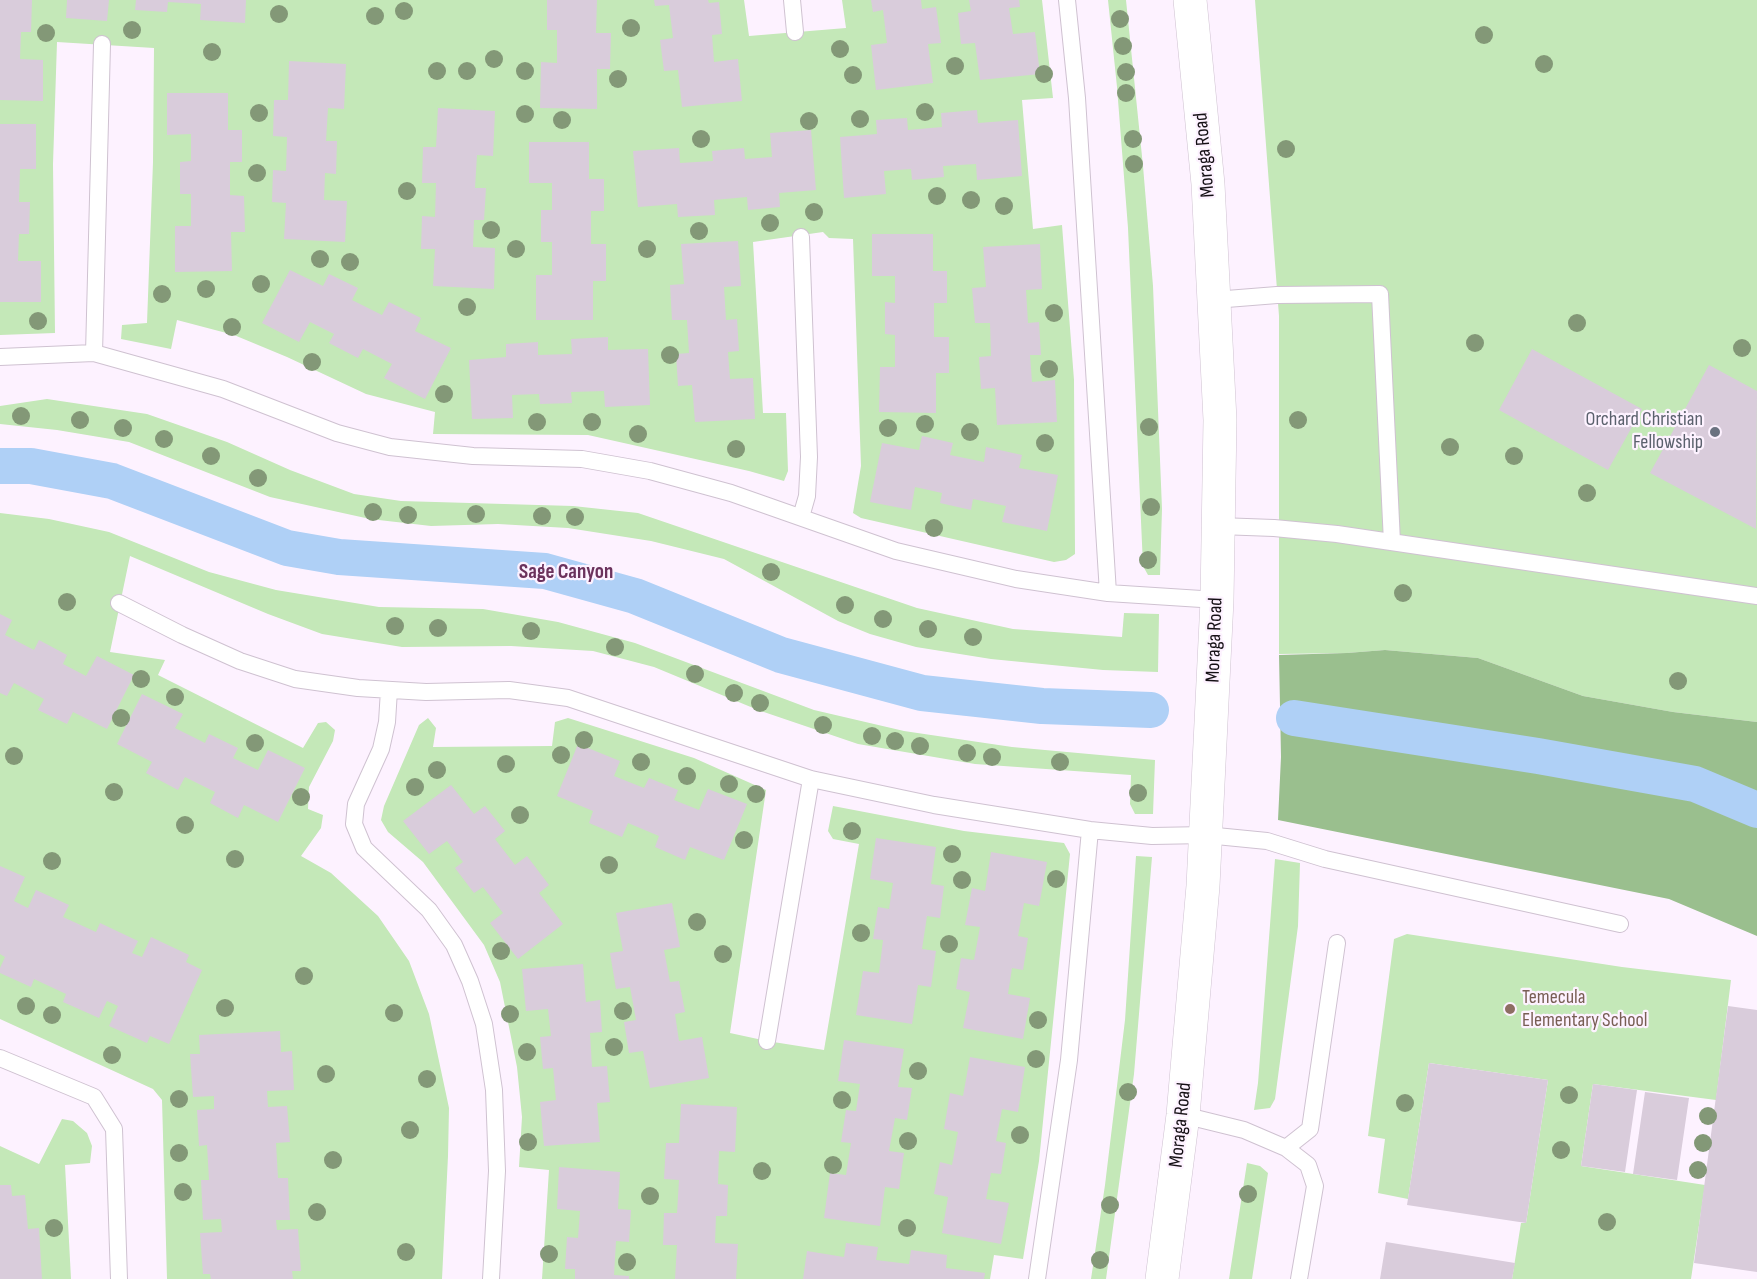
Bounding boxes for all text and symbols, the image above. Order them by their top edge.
street label: Moraga Road [1189,112,1221,198]
place label: Orchard Christian Fellowship [1586,408,1703,455]
marker: Orchard Christian Fellowship [1708,425,1722,439]
district label: Sage Canyon [519,560,613,586]
street label: Moraga Road [1202,597,1228,683]
place label: Temecula Elementary School [1522,986,1648,1033]
marker: Temecula Elementary School [1503,1002,1517,1016]
street label: Moraga Road [1165,1081,1197,1169]

